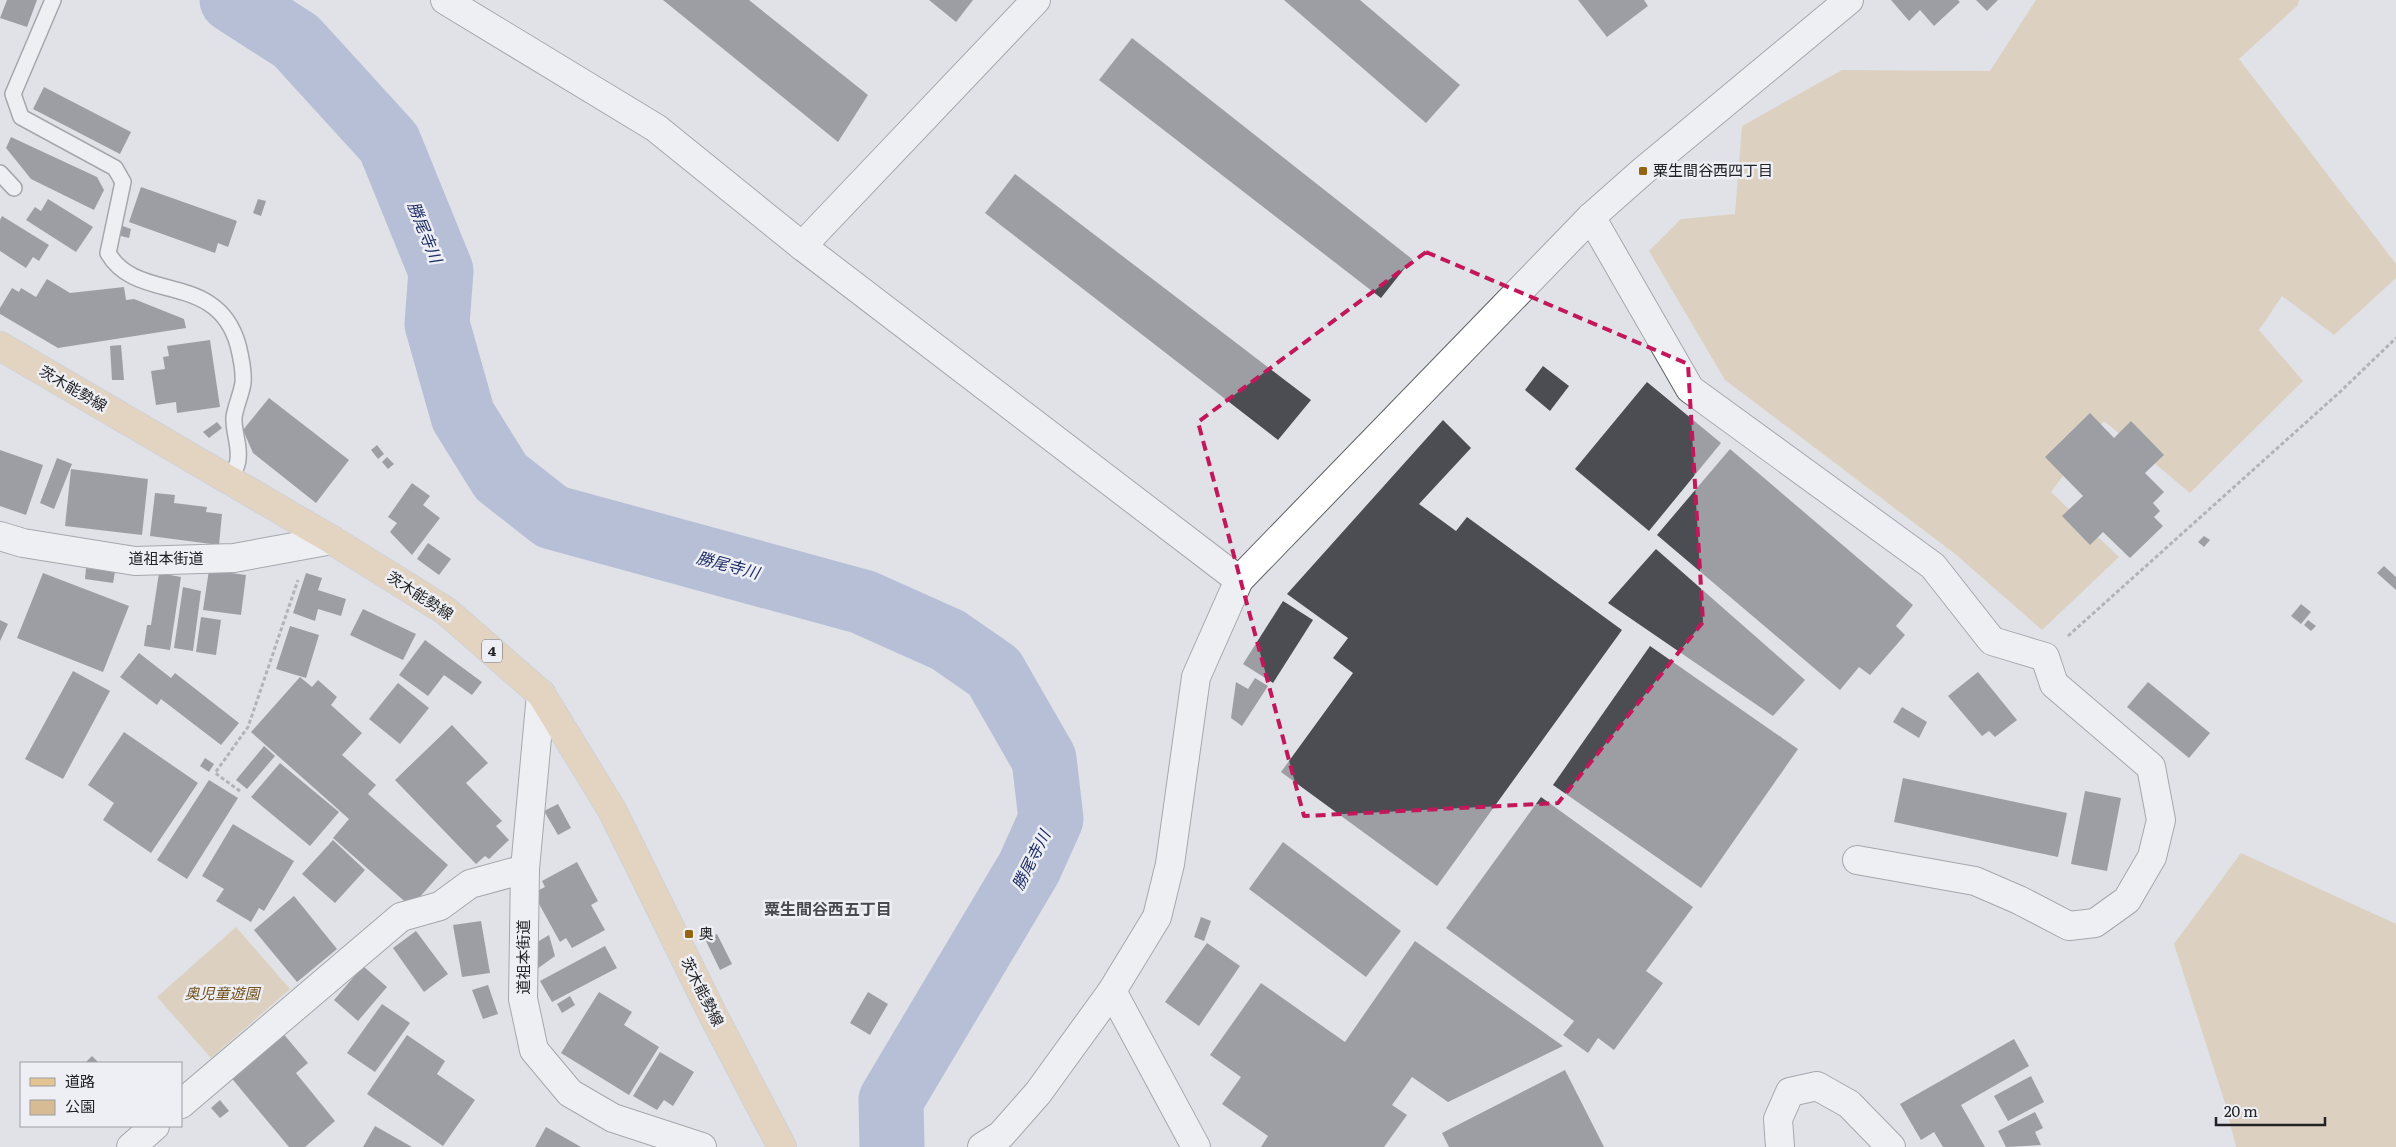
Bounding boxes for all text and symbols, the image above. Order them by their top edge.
place label: 粟生間谷西四丁目 [1653,158,1773,181]
marker: 粟生間谷西四丁目 [1637,165,1649,177]
water label: 勝尾寺川 [403,197,450,268]
street label: 茨木能勢線 [36,359,112,416]
water label: 勝尾寺川 [694,544,764,584]
street label: 道祖本街道 [128,546,204,569]
street label: 茨木能勢線 [383,565,459,625]
road number: 4 [482,640,502,662]
water label: 勝尾寺川 [1005,824,1056,894]
district label: 粟生間谷西五丁目 [764,896,892,920]
street label: 道祖本街道 [511,919,534,995]
place label: 奥 [699,921,714,944]
marker: 奥 [683,928,695,940]
street label: 茨木能勢線 [676,953,731,1030]
park label: 奥児童遊園 [184,981,261,1004]
legend [20,1062,182,1127]
text: 道路 [65,1069,95,1092]
text: 公園 [65,1094,95,1117]
scale bar [2216,1094,2325,1126]
text: 20 m [2224,1099,2258,1122]

